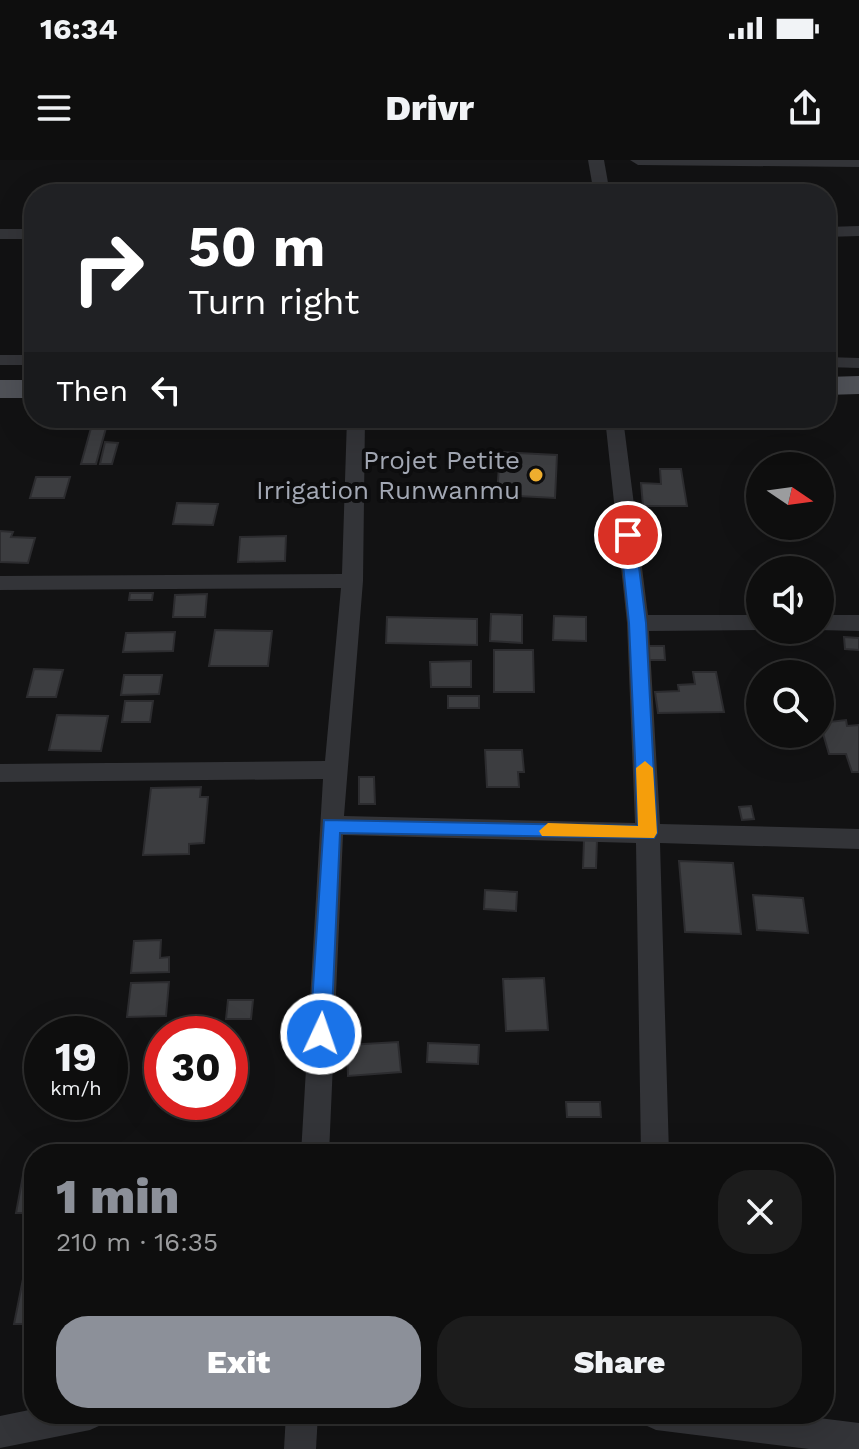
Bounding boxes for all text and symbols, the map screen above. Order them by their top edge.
text: 16:34 [40,11,118,46]
icon: menu [32,86,76,130]
icon: share [783,86,827,130]
text: Drivr [385,87,474,129]
text: 50 m [188,214,325,280]
icon: right [56,216,160,320]
text: Turn right [188,281,359,323]
icon: left [144,368,188,412]
text: Then [56,373,128,408]
place label: Projet Petite Irrigation Runwanmu [256,445,520,505]
north arrow [746,452,834,540]
map controls [746,452,834,748]
marker: Projet Petite Irrigation Runwanmu [527,466,545,484]
pin [594,501,662,569]
icon: arrive [606,513,650,557]
button: sound [746,556,834,644]
button: search [746,660,834,748]
position arrow [279,992,363,1076]
speed limit sign: 30 [144,1016,248,1120]
text: 19 [55,1034,97,1081]
text: km/h [50,1076,102,1100]
text: 1 min [56,1168,179,1225]
button: close [718,1170,802,1254]
text: 210 m · 16:35 [56,1227,218,1257]
button: Exit [56,1316,421,1408]
button: Share [437,1316,802,1408]

